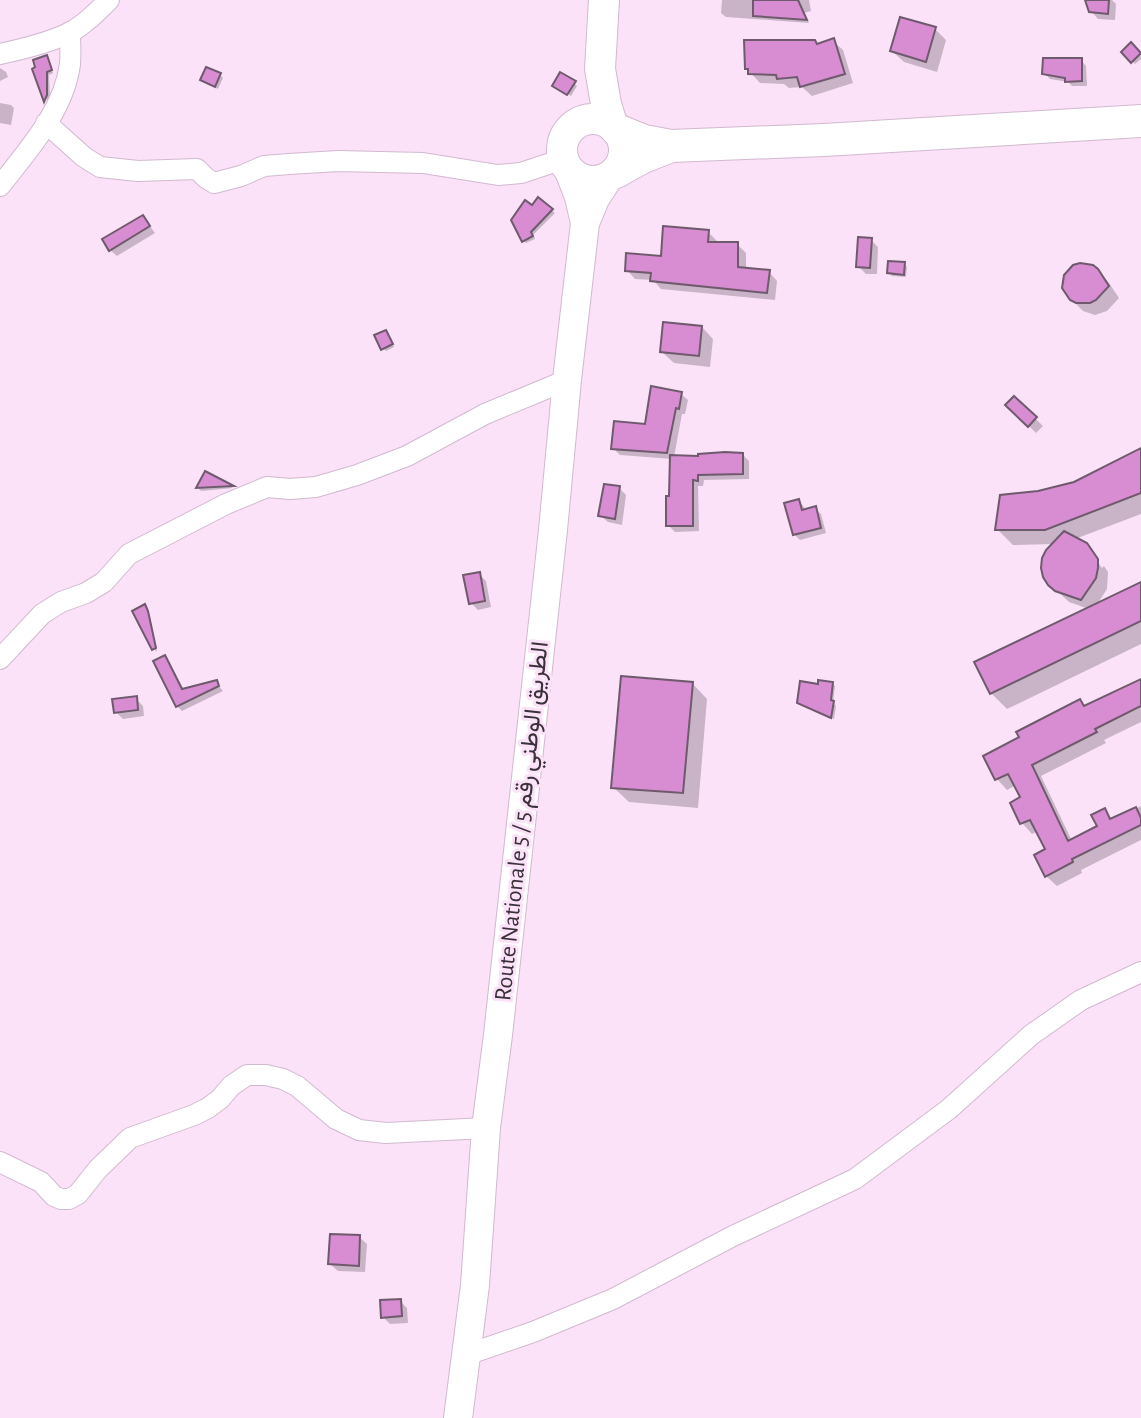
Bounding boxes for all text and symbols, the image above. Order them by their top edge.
street label: Route Nationale 5 / الطريق الوطني رقم 5 [491,640,559,1003]

